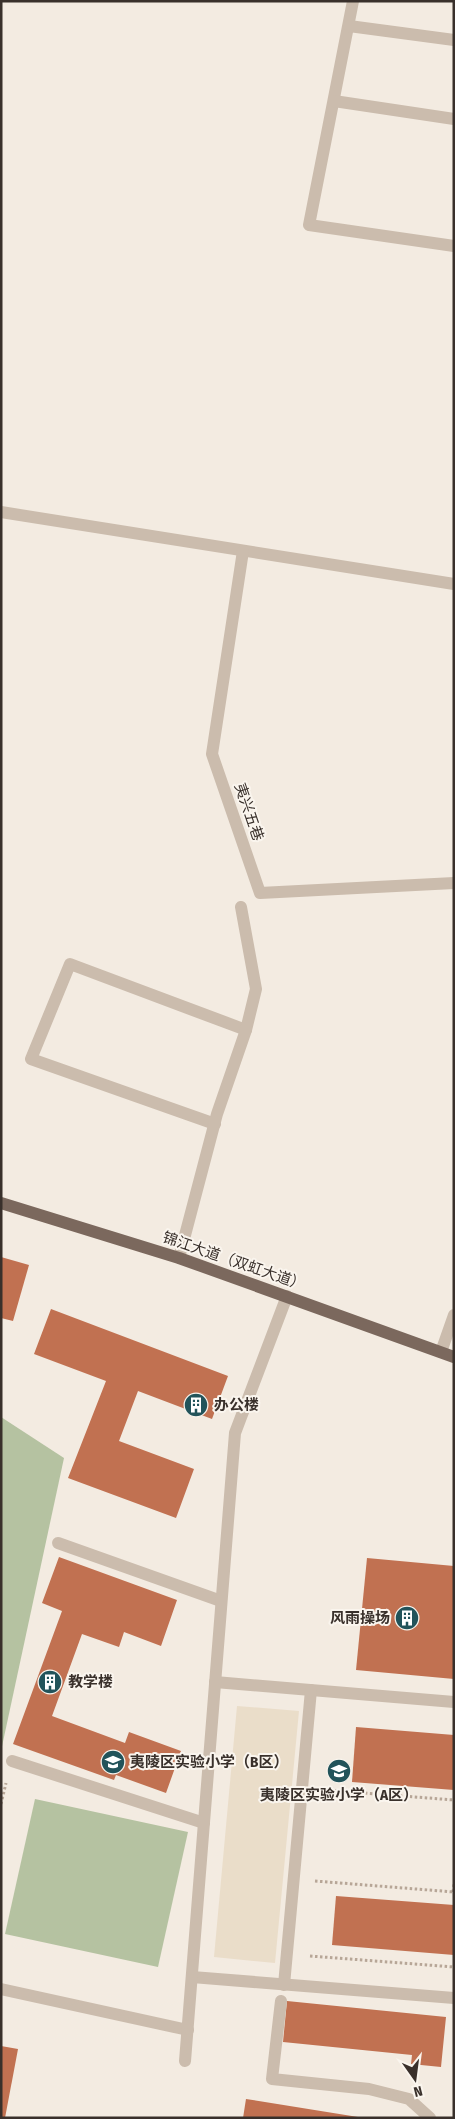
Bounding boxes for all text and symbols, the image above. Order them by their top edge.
street label: 夷兴五巷 [231,781,267,843]
street label: 锦江大道（双虹大道） [160,1228,308,1294]
building icon: 办公楼 [183,1392,209,1418]
place label: 办公楼 [214,1396,259,1414]
building icon: 风雨操场 [394,1605,420,1631]
place label: 风雨操场 [330,1609,390,1627]
building icon: 教学楼 [37,1669,63,1695]
place label: 教学楼 [68,1673,113,1691]
school or university icon: 夷陵区实验小学（B区） [100,1749,126,1775]
place label: 夷陵区实验小学（B区） [130,1753,288,1771]
school or university icon: 夷陵区实验小学（A区） [326,1758,352,1784]
place label: 夷陵区实验小学（A区） [260,1786,418,1804]
north arrow [390,2054,440,2104]
text: N [412,2082,424,2100]

